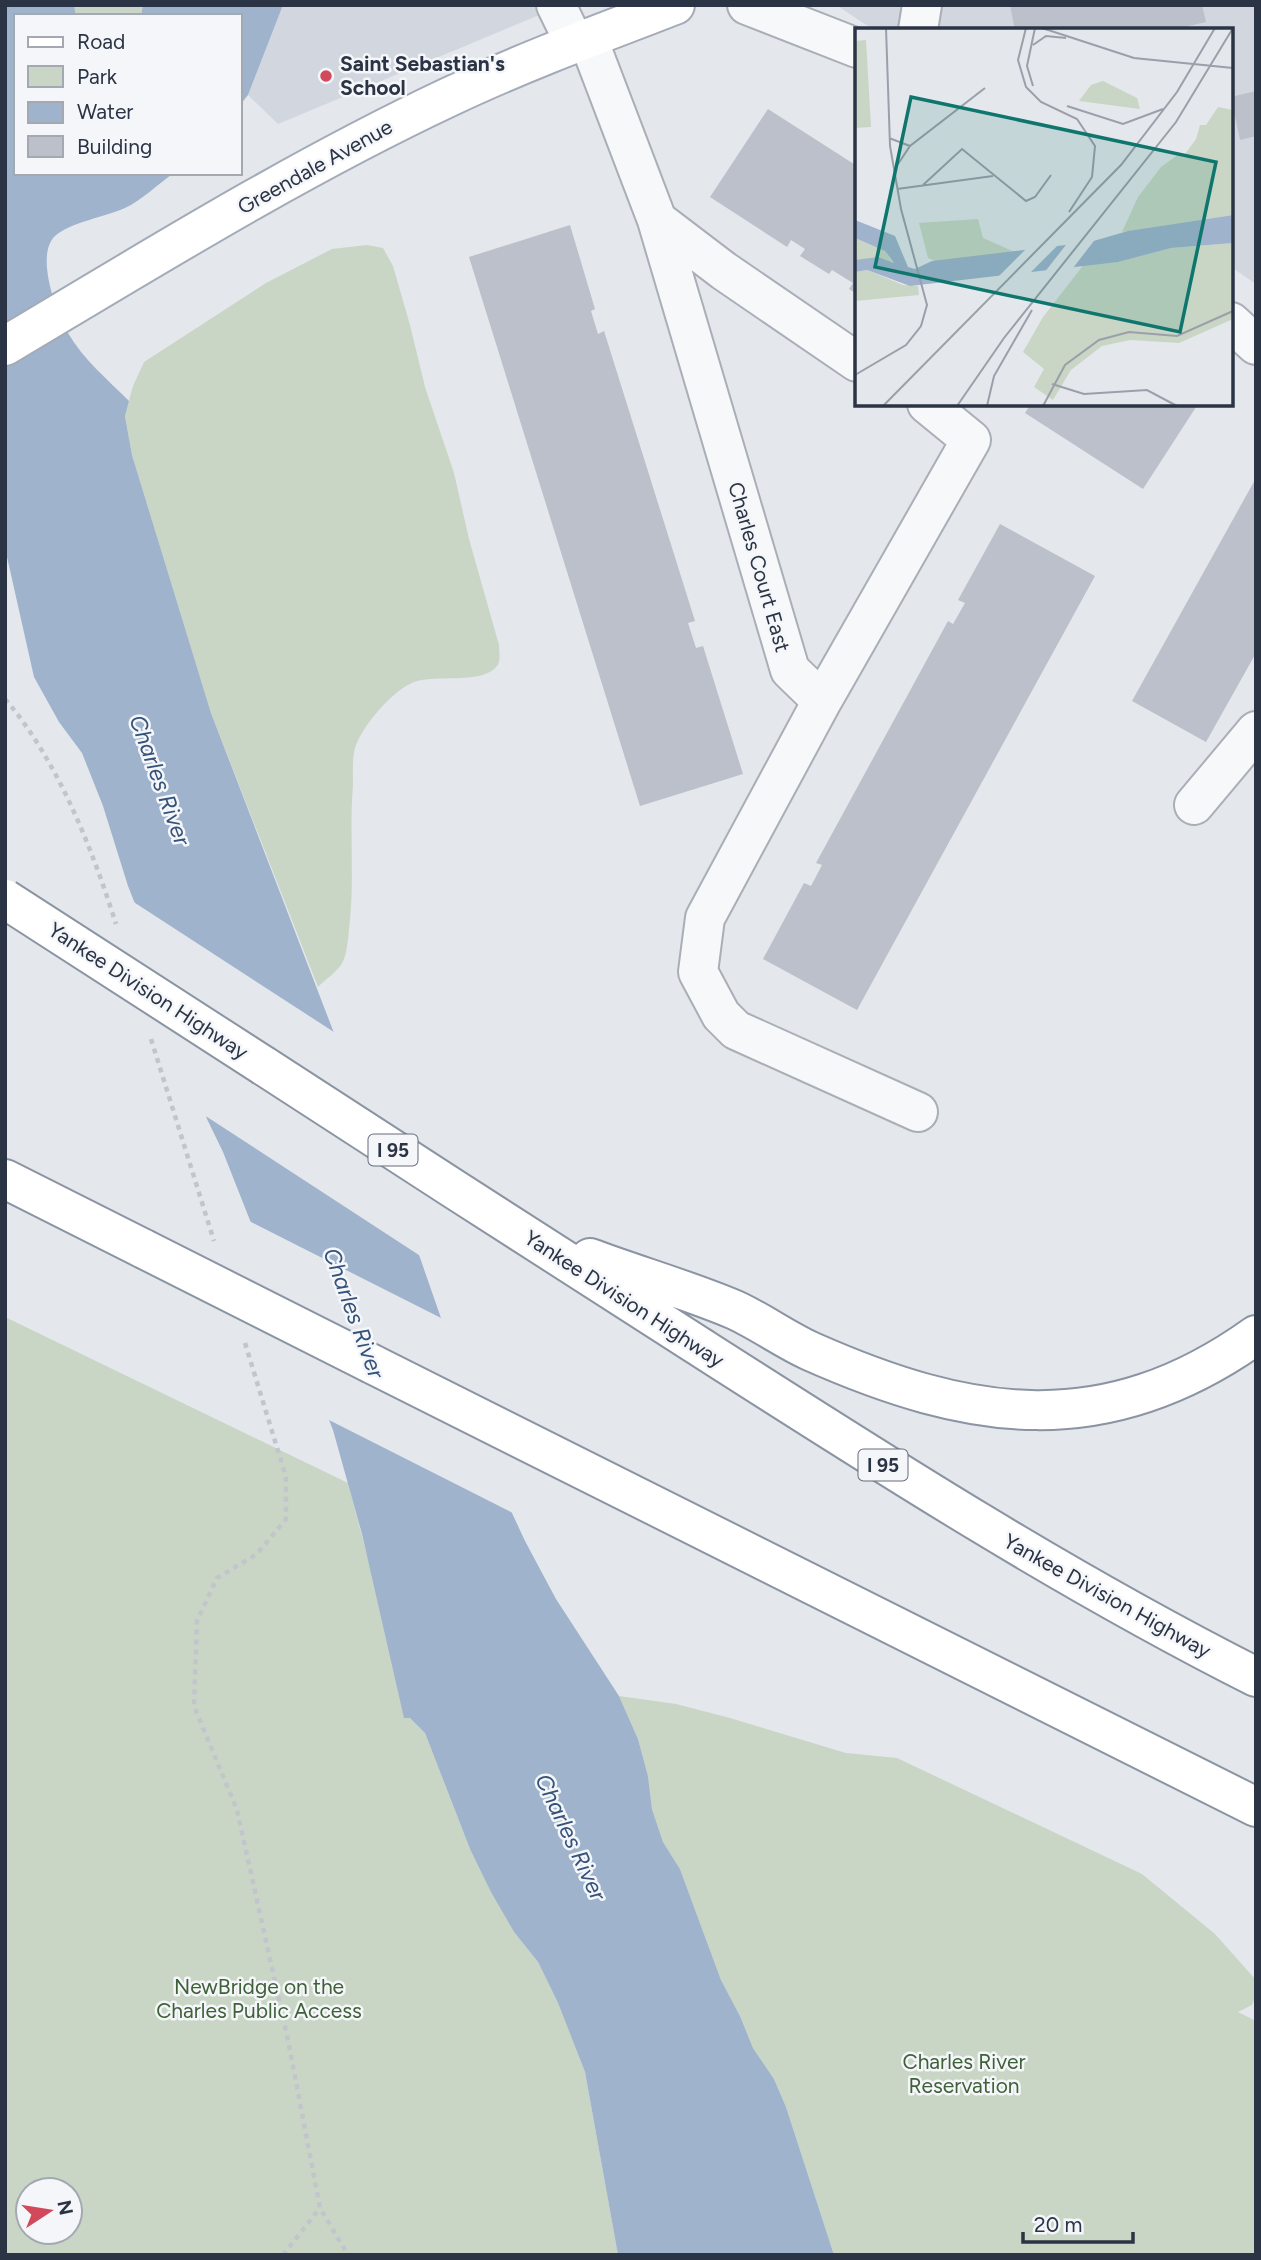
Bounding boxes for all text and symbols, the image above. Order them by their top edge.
legend [14,14,242,175]
inset map [855,28,1233,406]
text: Road [77,29,125,54]
place label: Saint Sebastian's School [340,51,505,100]
text: Park [77,64,118,89]
marker: Saint Sebastian's School [318,68,334,84]
text: Water [77,99,133,124]
street label: Greendale Avenue [233,114,396,219]
text: Building [77,134,152,159]
street label: Charles Court East [723,479,796,655]
water label: Charles River [123,711,197,850]
street label: Yankee Division Highway [44,917,253,1065]
road number: I 95 [368,1134,418,1166]
street label: Yankee Division Highway [520,1225,729,1373]
water label: Charles River [317,1244,391,1383]
road number: I 95 [858,1450,908,1480]
street label: Yankee Division Highway [999,1528,1215,1663]
water label: Charles River [529,1769,613,1906]
park label: NewBridge on the Charles Public Access [156,1974,362,2023]
park label: Charles River Reservation [903,2049,1025,2098]
north arrow [14,2176,84,2246]
text: N [52,2198,78,2217]
scale bar [1023,2200,1133,2244]
text: 20 m [1034,2212,1082,2237]

